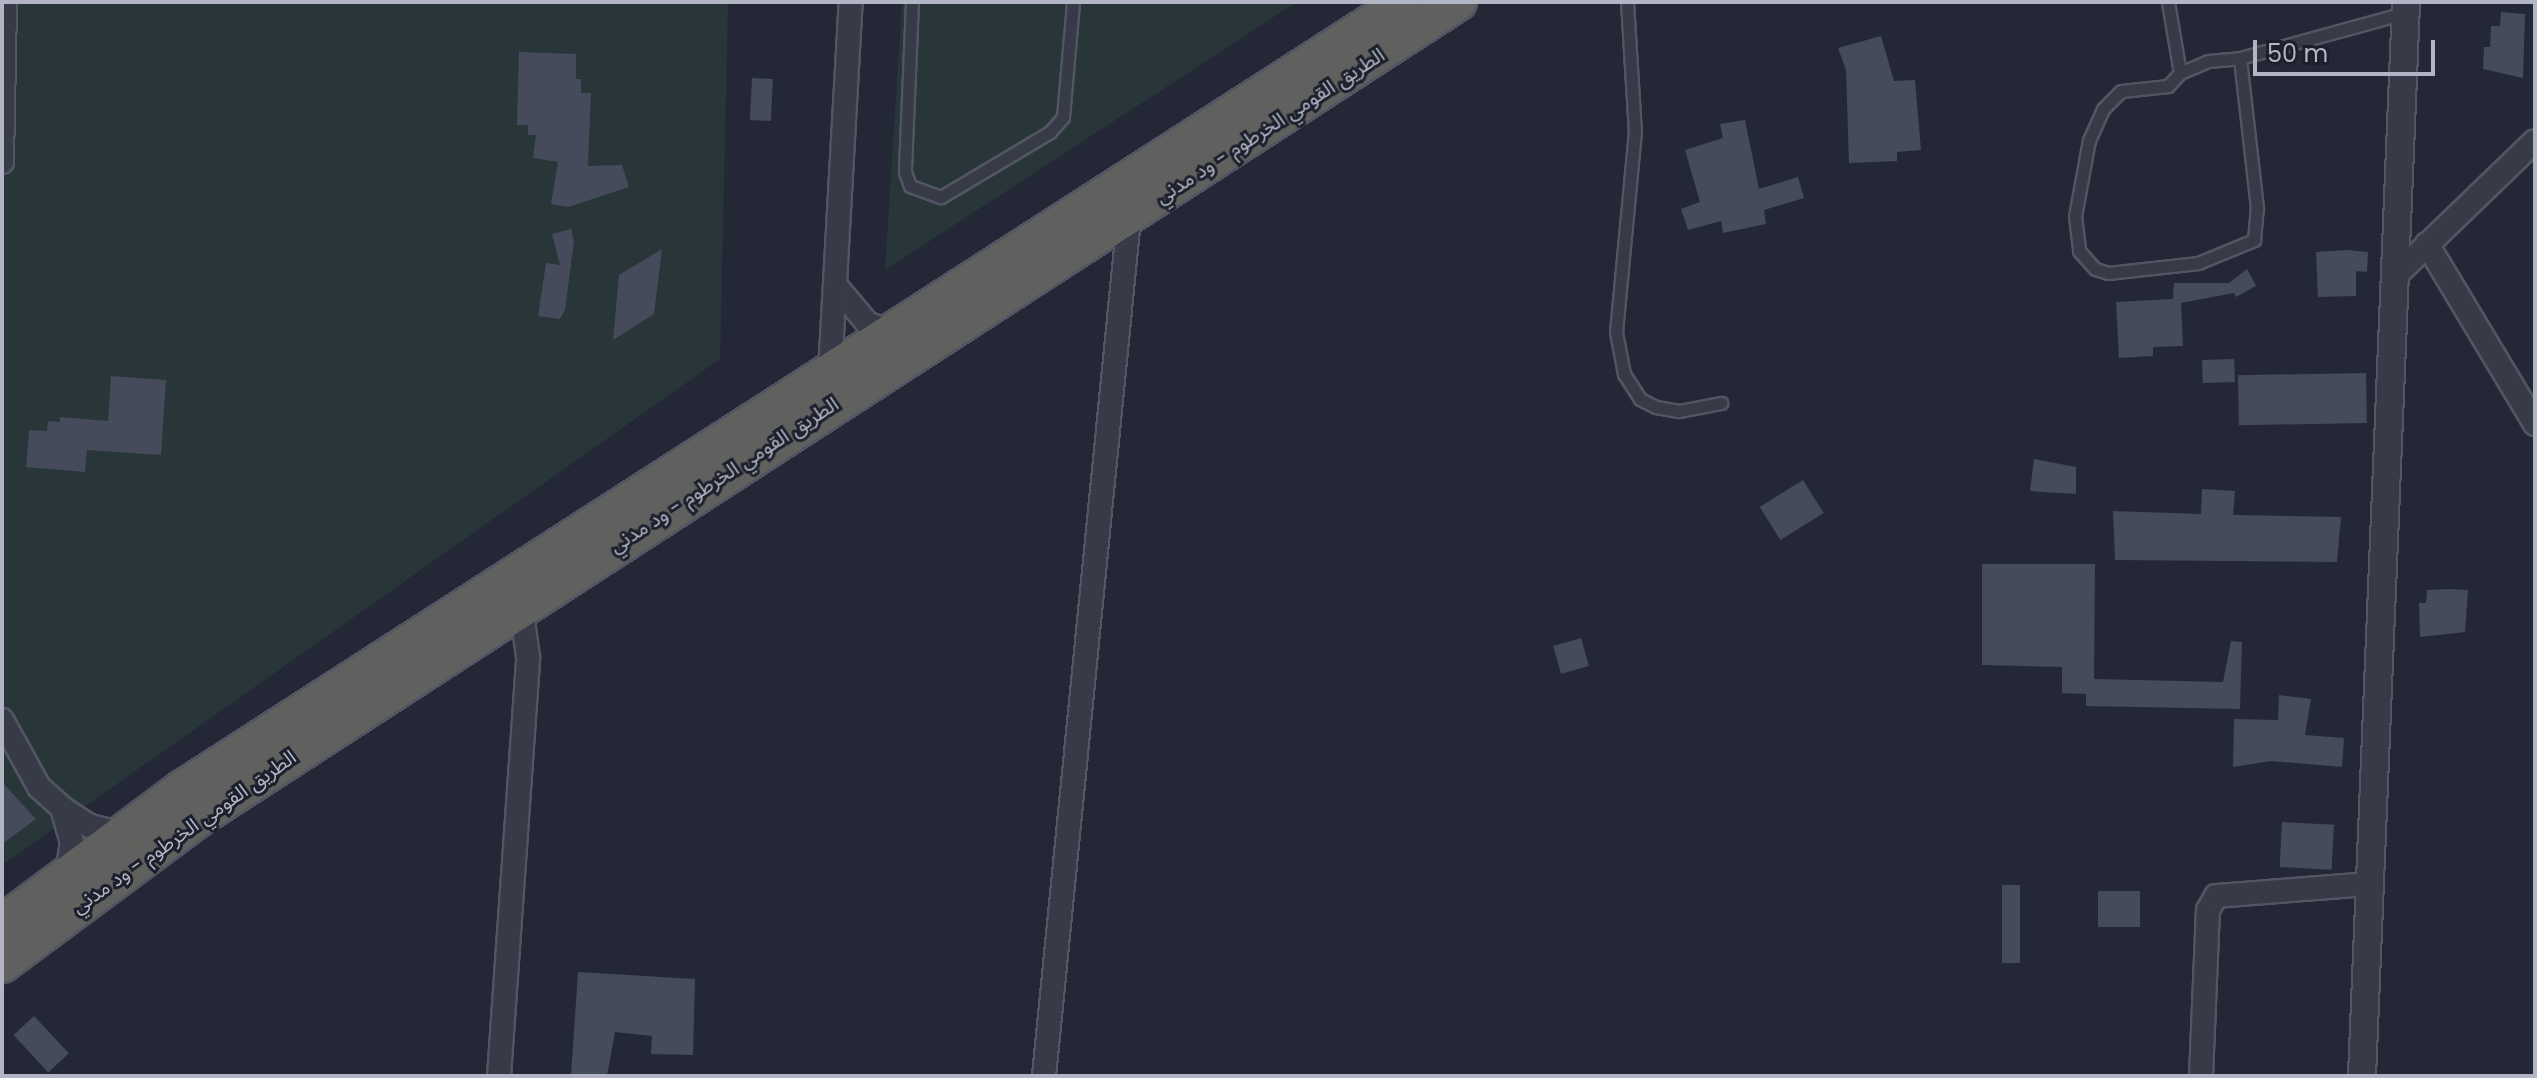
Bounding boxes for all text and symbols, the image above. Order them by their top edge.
scale bar [2257,24,2439,74]
text: 50 m [2267,37,2328,70]
street label: الطريق القومي الخرطوم - ود مدني [1151,43,1389,209]
street label: الطريق القومي الخرطوم - ود مدني [605,392,843,558]
street label: الطريق القومي الخرطوم - ود مدني [67,745,301,919]

